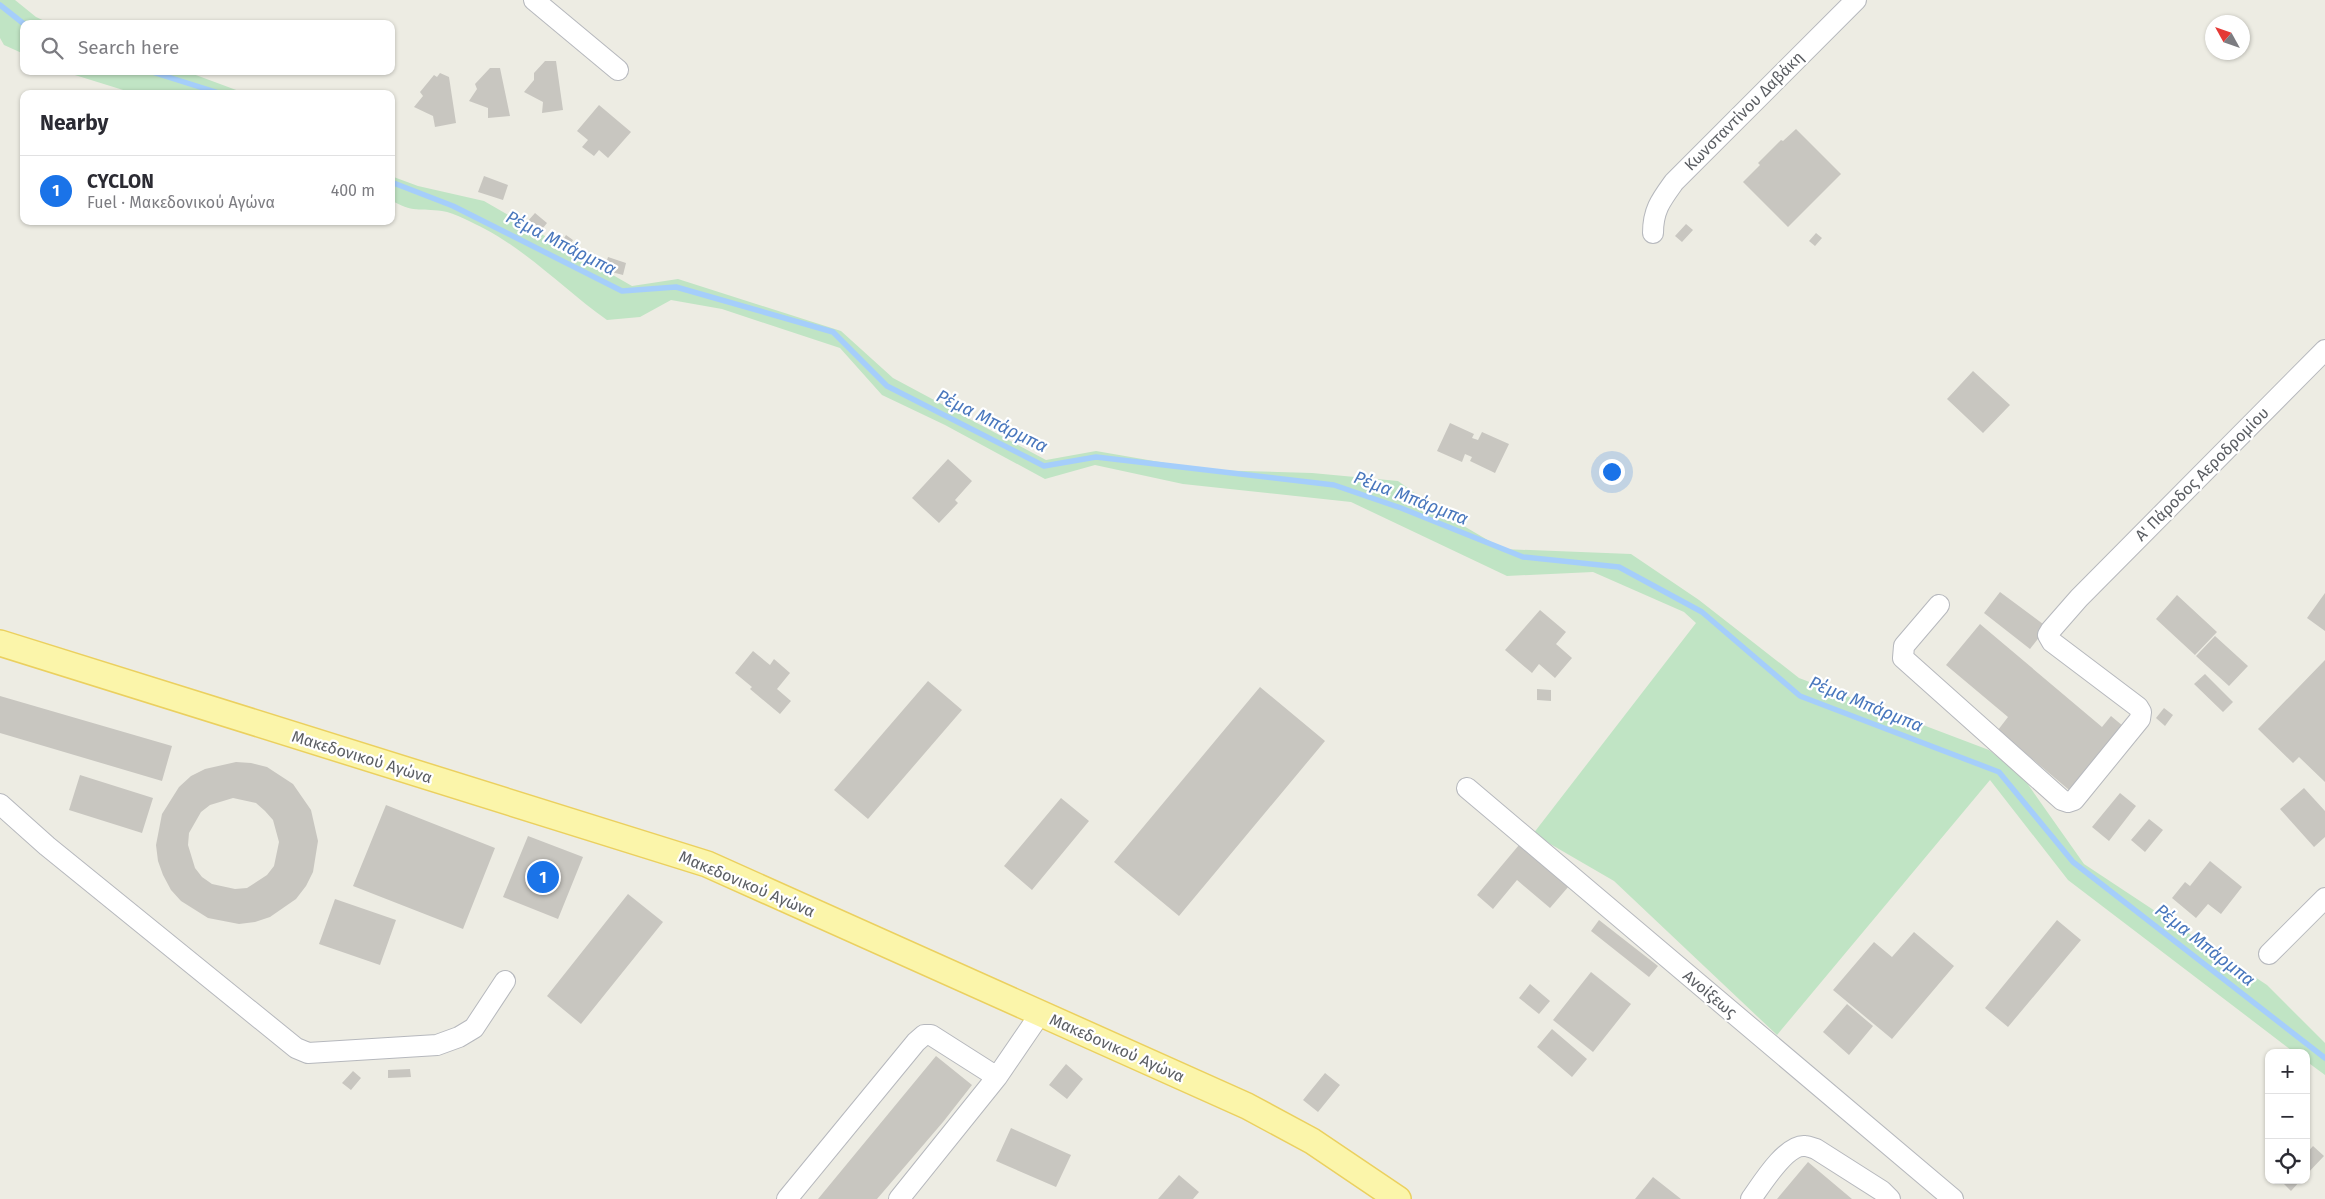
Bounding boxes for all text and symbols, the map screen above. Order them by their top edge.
north arrow [2205,15,2250,60]
search box [20,20,395,75]
icon: search [38,34,66,62]
text: Search here [78,36,179,59]
street label: Κωνσταντίνου Δαβάκη [1680,47,1808,175]
text: Nearby [40,110,108,136]
text: CYCLON [87,170,154,193]
text: 1 [52,181,60,200]
text: 400 m [331,181,375,200]
text: Fuel · Μακεδονικού Αγώνα [87,193,275,212]
water label: Ρέμα Μπάρμπα [502,206,620,280]
water label: Ρέμα Μπάρμπα [933,385,1051,458]
street label: Α' Πάροδος Αεροδρομίου [2131,403,2273,545]
your location [1599,459,1625,485]
water label: Ρέμα Μπάρμπα [1351,466,1472,530]
water label: Ρέμα Μπάρμπα [1806,671,1926,737]
street label: Μακεδονικού Αγώνα [290,727,434,787]
street label: Μακεδονικού Αγώνα [676,847,818,921]
pin: 1 [527,858,559,896]
water label: Ρέμα Μπάρμπα [2151,899,2260,991]
street label: Ανοίξεως [1679,966,1741,1022]
street label: Μακεδονικού Αγώνα [1047,1010,1187,1086]
map controls [2265,1049,2310,1184]
button: + [2265,1049,2310,1094]
button: − [2265,1094,2310,1139]
button: locate [2265,1139,2310,1184]

